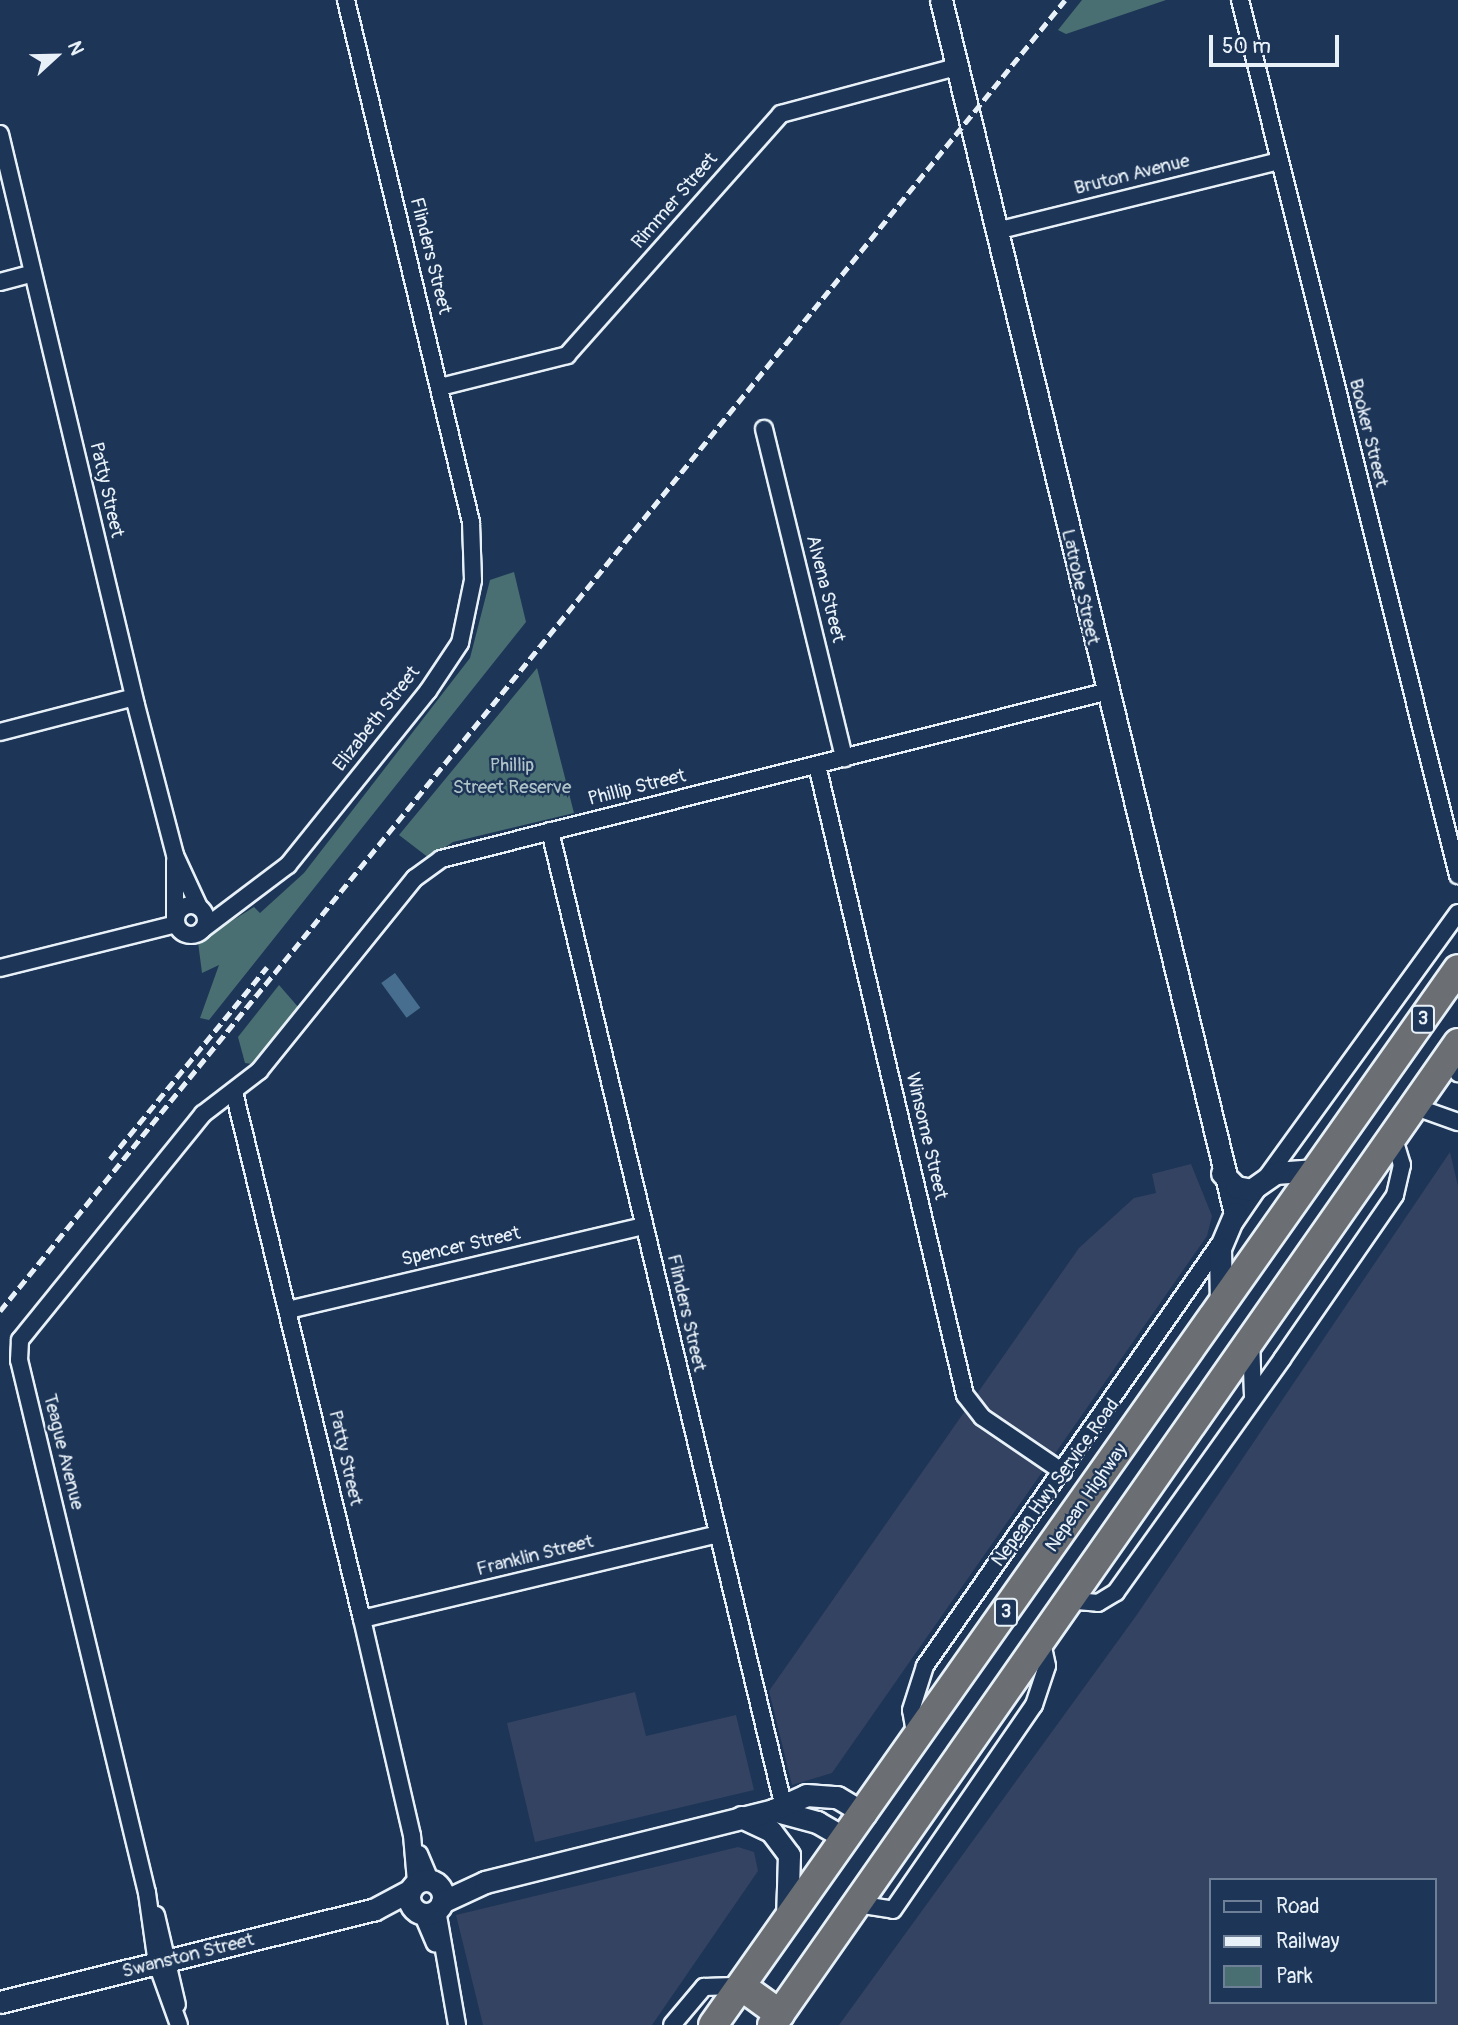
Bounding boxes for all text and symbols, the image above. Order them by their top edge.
north arrow [21,21,91,91]
scale bar [1213,21,1342,65]
text: 50 m [1222,33,1271,60]
text: N [62,38,89,59]
street label: Rimmer Street [627,148,723,254]
street label: Bruton Avenue [1072,150,1192,200]
street label: Flinders Street [404,195,456,317]
street label: Booker Street [1344,376,1392,490]
street label: Patty Street [84,440,128,540]
street label: Latrobe Street [1056,527,1104,647]
street label: Alvena Street [801,533,849,645]
street label: Elizabeth Street [329,662,425,776]
park label: Phillip Street Reserve [453,755,571,799]
street label: Phillip Street [586,765,688,811]
road number: 3 [1411,1004,1435,1034]
street label: Winsome Street [900,1070,952,1202]
street label: Spencer Street [399,1222,523,1272]
street label: Flinders Street [661,1252,711,1374]
street label: Teague Avenue [38,1392,88,1512]
street label: Nepean Hwy Service Road [987,1394,1125,1572]
street label: Patty Street [323,1408,367,1508]
street label: Nepean Highway [1041,1439,1133,1557]
street label: Franklin Street [474,1531,596,1581]
road number: 3 [994,1597,1018,1626]
legend [1210,1878,1437,2004]
text: Road [1276,1893,1320,1920]
text: Railway [1276,1928,1340,1955]
street label: Swanston Street [120,1929,256,1983]
text: Park [1276,1963,1313,1990]

